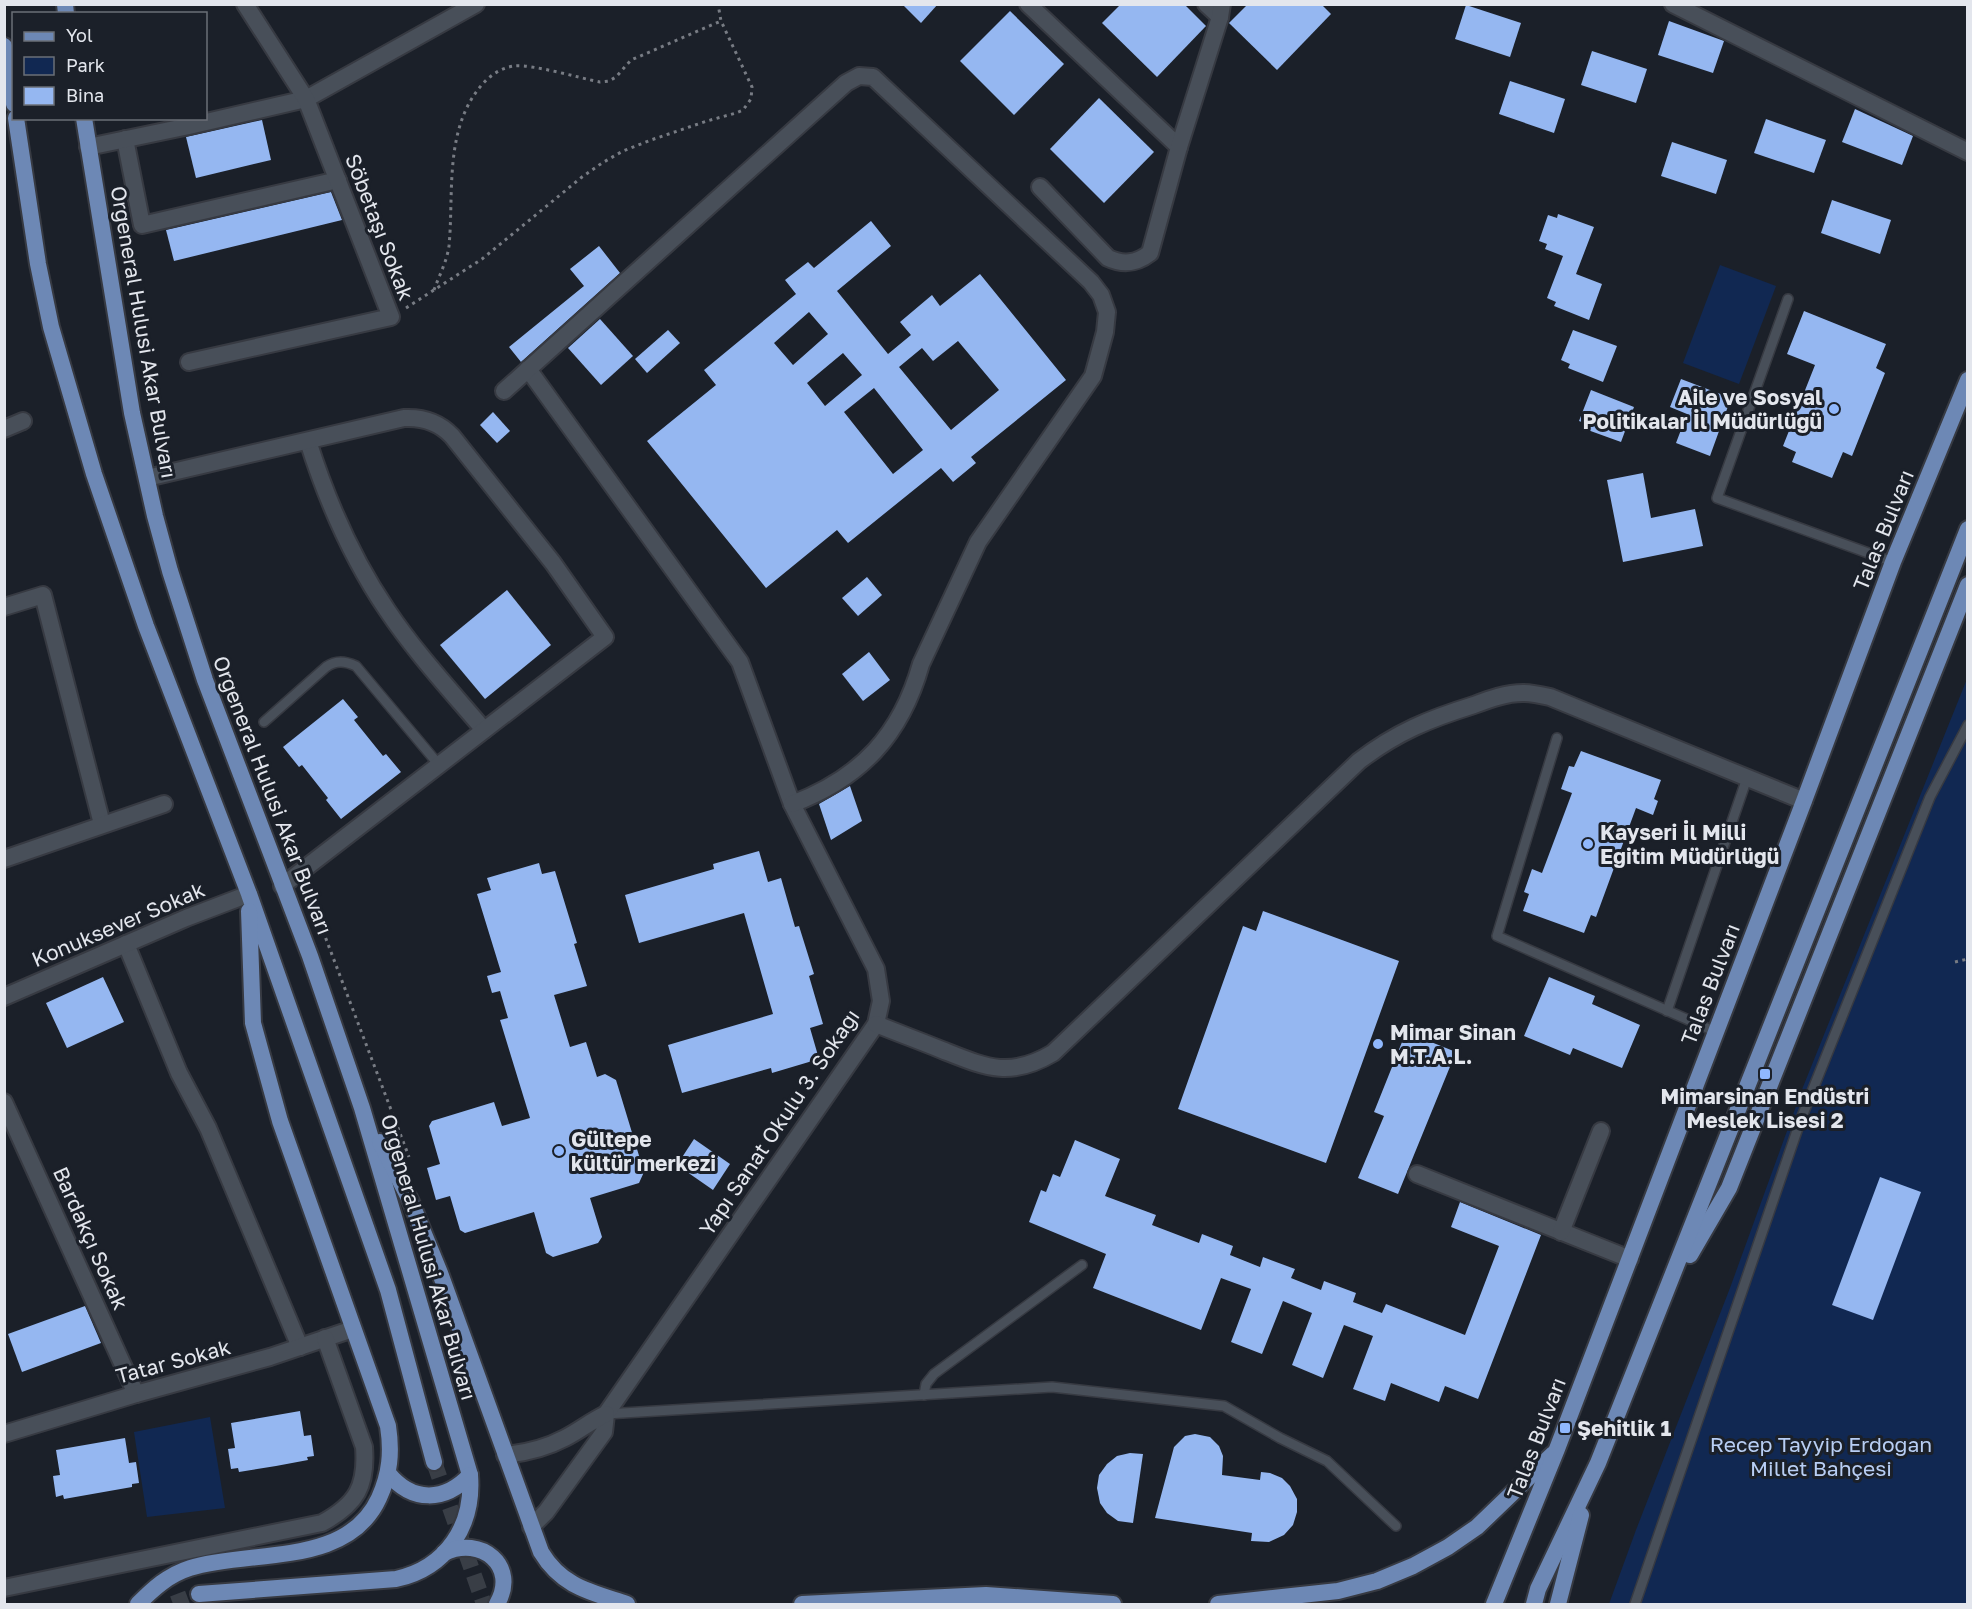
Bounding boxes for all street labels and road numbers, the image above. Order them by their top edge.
street label: Söbetaşı Sokak [340,150,420,304]
street label: Orgeneral Hulusi Akar Bulvarı [105,184,183,480]
street label: Talas Bulvarı [1847,466,1919,594]
street label: Orgeneral Hulusi Akar Bulvarı [208,652,338,938]
street label: Konuksever Sokak [28,876,209,972]
street label: Talas Bulvarı [1675,920,1745,1048]
street label: Yapı Sanat Okulu 3. Sokağı [693,1004,865,1240]
street label: Orgeneral Hulusi Akar Bulvarı [376,1111,482,1403]
street label: Bardakçı Sokak [48,1162,134,1314]
street label: Tatar Sokak [113,1333,233,1389]
street label: Talas Bulvarı [1501,1374,1571,1502]

